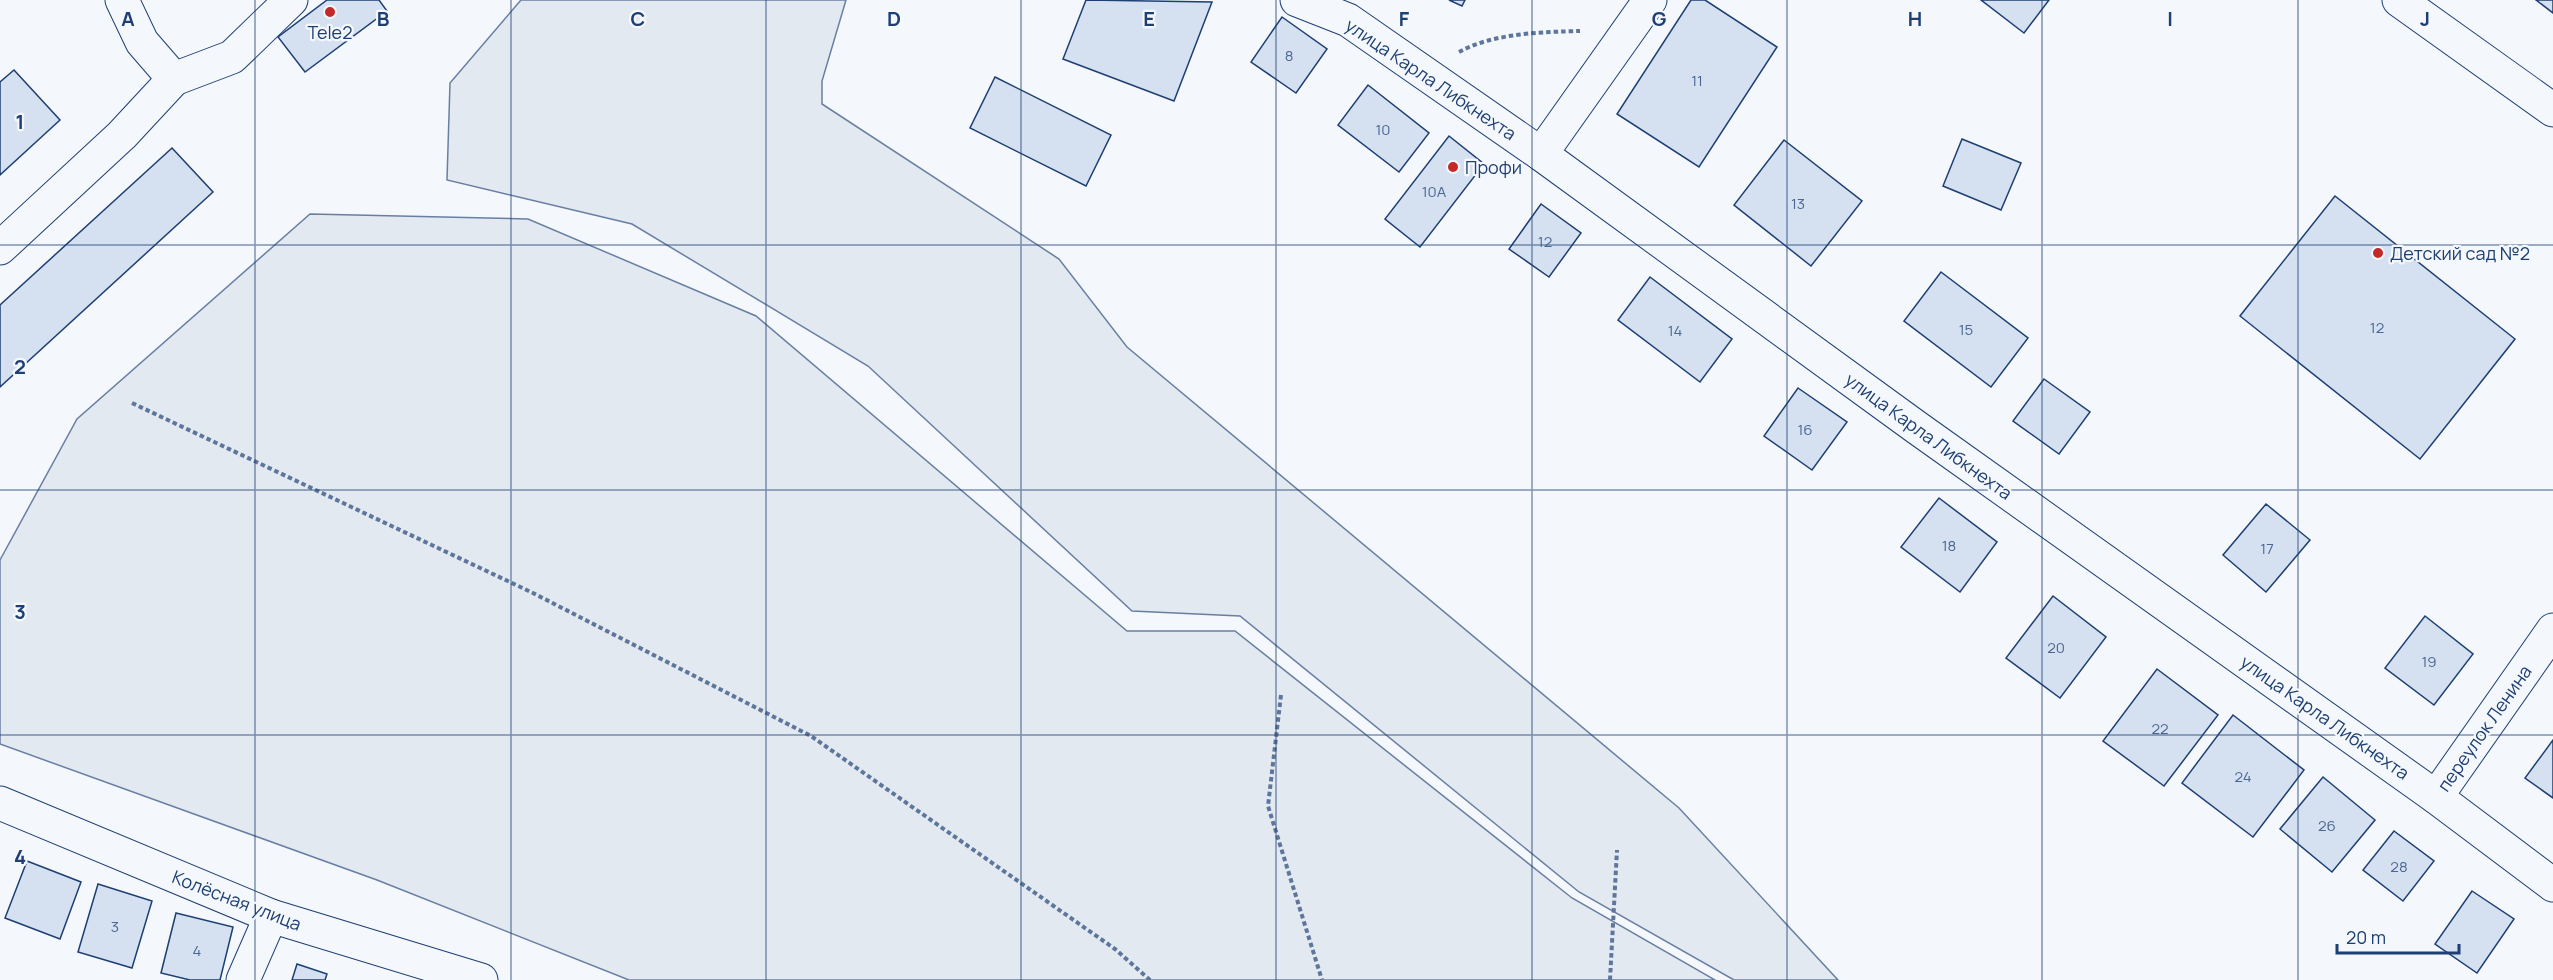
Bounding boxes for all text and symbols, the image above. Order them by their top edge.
text: A [121,5,135,32]
marker: Tele2 [323,5,337,19]
text: B [377,5,390,32]
text: C [631,5,645,32]
text: D [887,5,901,32]
text: E [1143,5,1155,32]
text: F [1399,5,1410,32]
text: G [1652,5,1667,32]
text: H [1908,5,1922,32]
text: I [2167,5,2173,32]
text: J [2420,5,2430,32]
street label: улица Карла Либкнехта [1341,13,1521,145]
place label: Tele2 [308,20,352,44]
house number: 8 [1285,45,1293,66]
house number: 11 [1691,70,1703,91]
text: 1 [16,108,24,135]
house number: 10 [1376,119,1391,140]
place label: Профи [1465,155,1522,179]
marker: Профи [1446,160,1460,174]
house number: 10А [1422,181,1447,202]
house number: 13 [1791,193,1805,214]
house number: 12 [1538,231,1552,252]
place label: Детский сад №2 [2390,241,2530,265]
marker: Детский сад №2 [2371,246,2385,260]
house number: 12 [2370,317,2384,338]
house number: 15 [1959,319,1973,340]
house number: 14 [1668,320,1682,341]
text: 2 [14,353,26,380]
street label: улица Карла Либкнехта [1841,367,2017,505]
house number: 16 [1797,419,1813,440]
house number: 18 [1942,535,1956,556]
house number: 17 [2260,538,2274,559]
text: 3 [14,598,26,625]
house number: 20 [2047,637,2065,658]
street label: улица Карла Либкнехта [2236,650,2414,784]
house number: 19 [2421,651,2437,672]
street label: переулок Ленина [2431,660,2537,796]
house number: 22 [2151,718,2169,739]
house number: 24 [2234,766,2252,787]
house number: 26 [2318,815,2336,836]
text: 4 [14,843,26,870]
house number: 28 [2390,856,2408,877]
street label: Колёсная улица [169,864,305,936]
house number: 3 [111,916,119,937]
scale bar [2337,917,2458,955]
text: 20 m [2346,925,2386,949]
house number: 4 [193,940,202,961]

